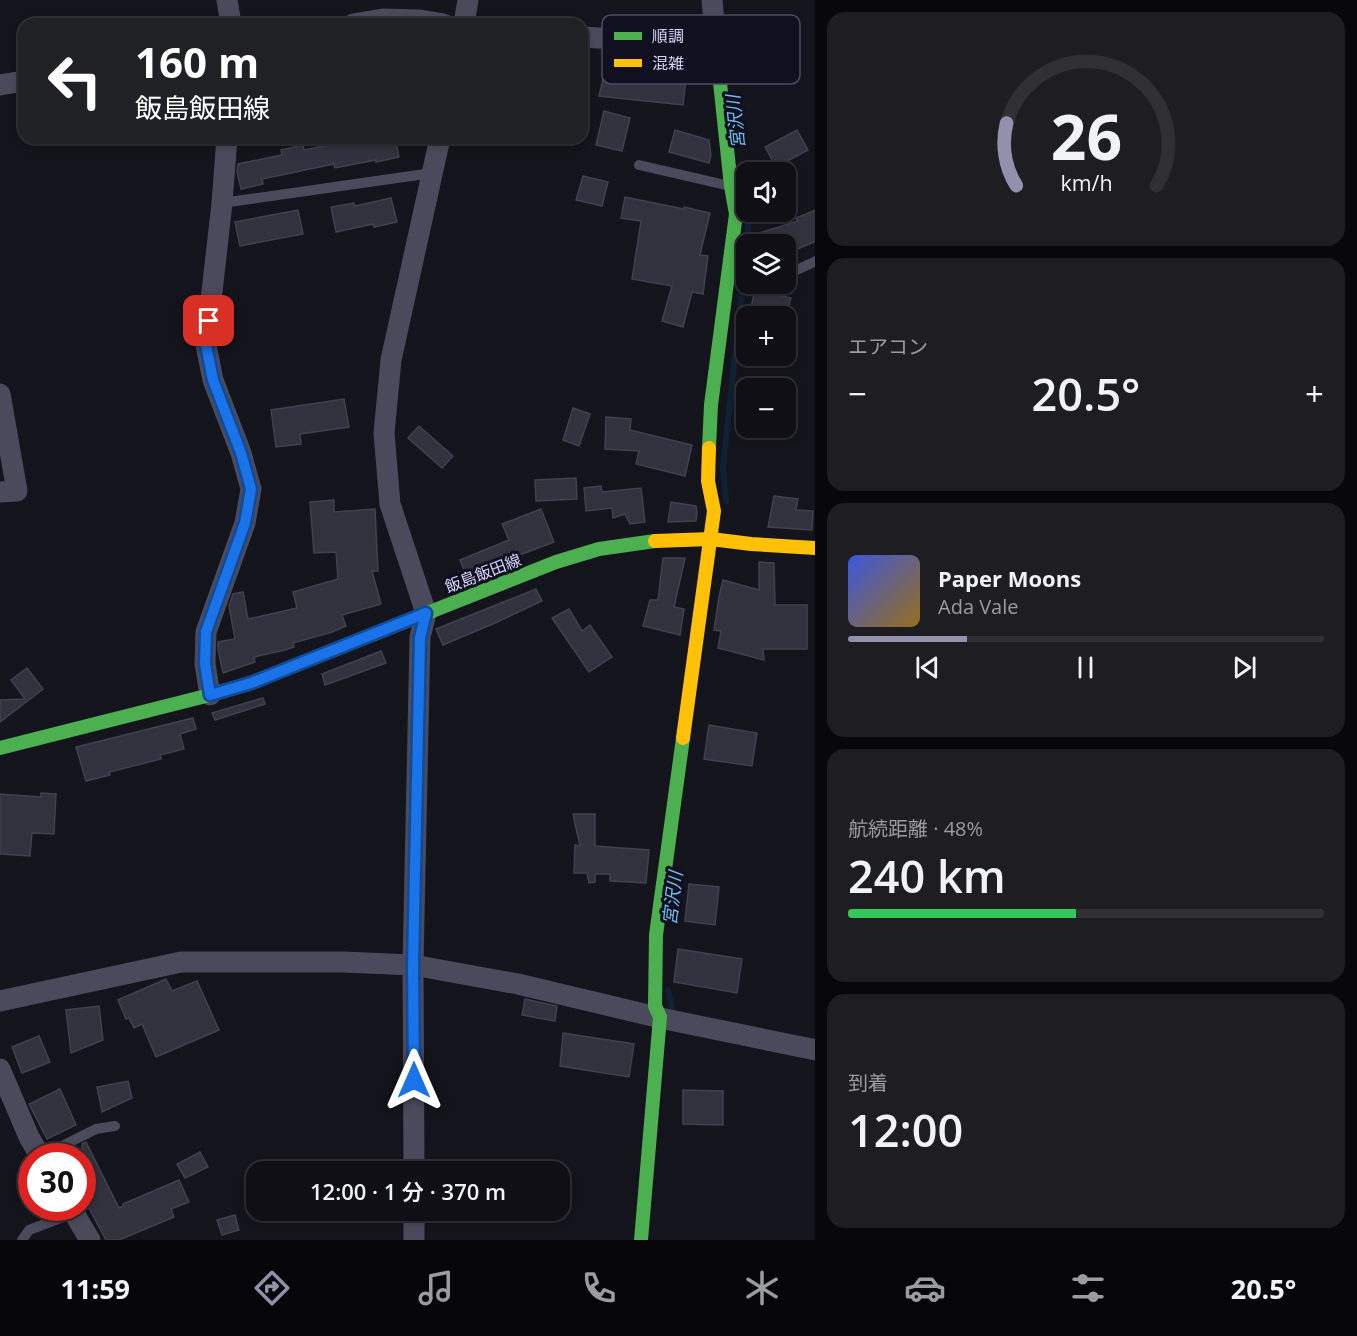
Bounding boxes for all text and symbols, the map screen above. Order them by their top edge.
legend [602,15,800,84]
text: 順調 [652,25,684,47]
text: 160 m [135,33,259,90]
icon: left [36,42,114,120]
text: 混雑 [652,52,684,74]
text: 飯島飯田線 [135,89,270,126]
water label: 宮沢川 [720,92,750,150]
text: 26 [1050,93,1122,178]
map controls [736,162,796,438]
button: sound [736,162,796,222]
text: km/h [1060,168,1112,197]
button: layers [736,234,796,294]
pin [183,295,234,346]
icon: arrive [192,304,225,337]
button: + [736,306,796,366]
text: エアコン [848,333,928,360]
text: 20.5° [1032,363,1140,424]
text: − [848,371,867,416]
text: + [1305,371,1324,416]
button: − [736,378,796,438]
street label: 飯島飯田線 [442,548,524,598]
text: Paper Moons [938,563,1081,593]
text: Ada Vale [938,593,1019,620]
icon: previous [911,651,944,684]
icon: pause [1069,651,1102,684]
icon: next [1228,651,1261,684]
text: 航続距離 · 48% [848,815,983,842]
text: 240 km [848,845,1006,906]
water label: 宮沢川 [657,868,687,926]
position arrow [382,1048,446,1112]
text: 到着 [848,1069,888,1096]
text: 12:00 [848,1099,963,1160]
speed limit sign: 30 [18,1143,96,1221]
text: 12:00 · 1 分 · 370 m [310,1176,506,1206]
icon: directions [251,1267,293,1309]
icon: music [415,1267,457,1309]
icon: phone [578,1267,620,1309]
icon: climate [741,1267,783,1309]
icon: car [904,1267,946,1309]
icon: filters [1067,1267,1109,1309]
text: 11:59 [61,1270,130,1307]
text: 20.5° [1231,1270,1296,1307]

